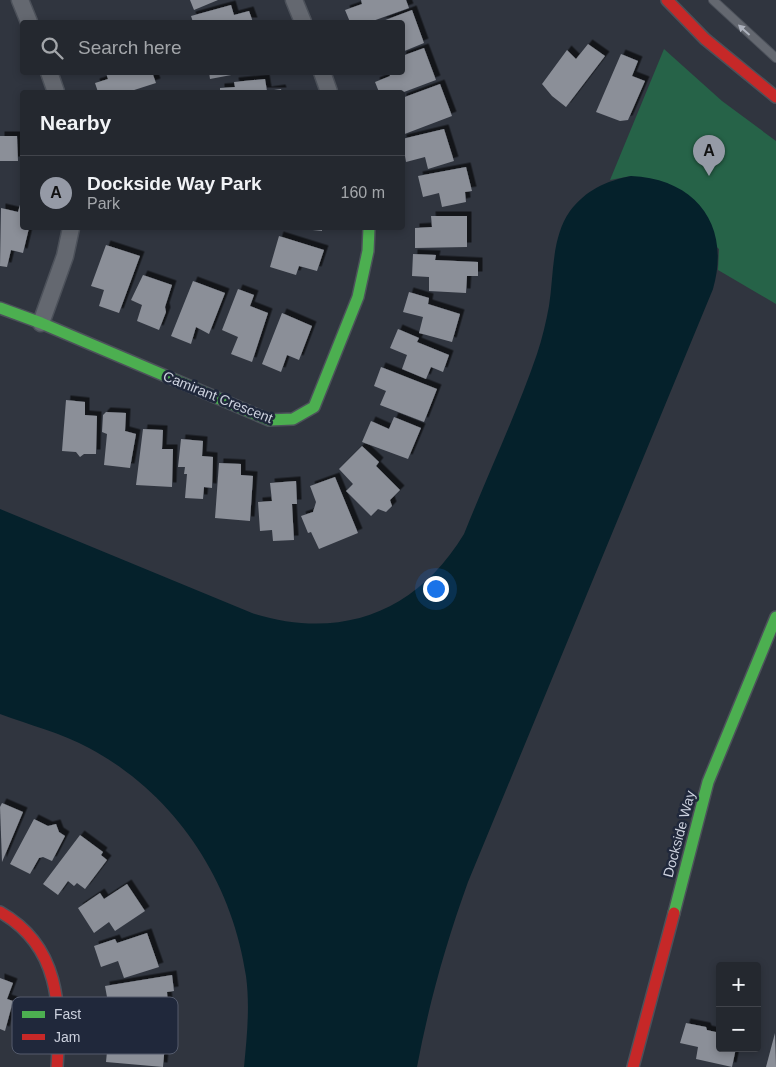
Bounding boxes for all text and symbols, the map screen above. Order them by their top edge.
search box [20,20,405,75]
one-way arrow [738,24,751,35]
icon: search [38,34,66,62]
text: Search here [78,37,182,58]
text: Nearby [40,111,111,134]
pin: A [693,135,725,176]
text: Dockside Way Park [87,173,262,194]
text: A [50,184,62,201]
text: 160 m [341,184,385,201]
text: Park [87,195,120,212]
street label: Camirant Crescent [161,368,275,426]
your location [423,576,449,602]
street label: Dockside Way [660,789,698,879]
map controls [716,962,761,1052]
button: + [716,962,761,1007]
legend [12,997,178,1054]
text: Fast [54,1006,81,1022]
button: − [716,1007,761,1052]
text: Jam [54,1029,80,1045]

